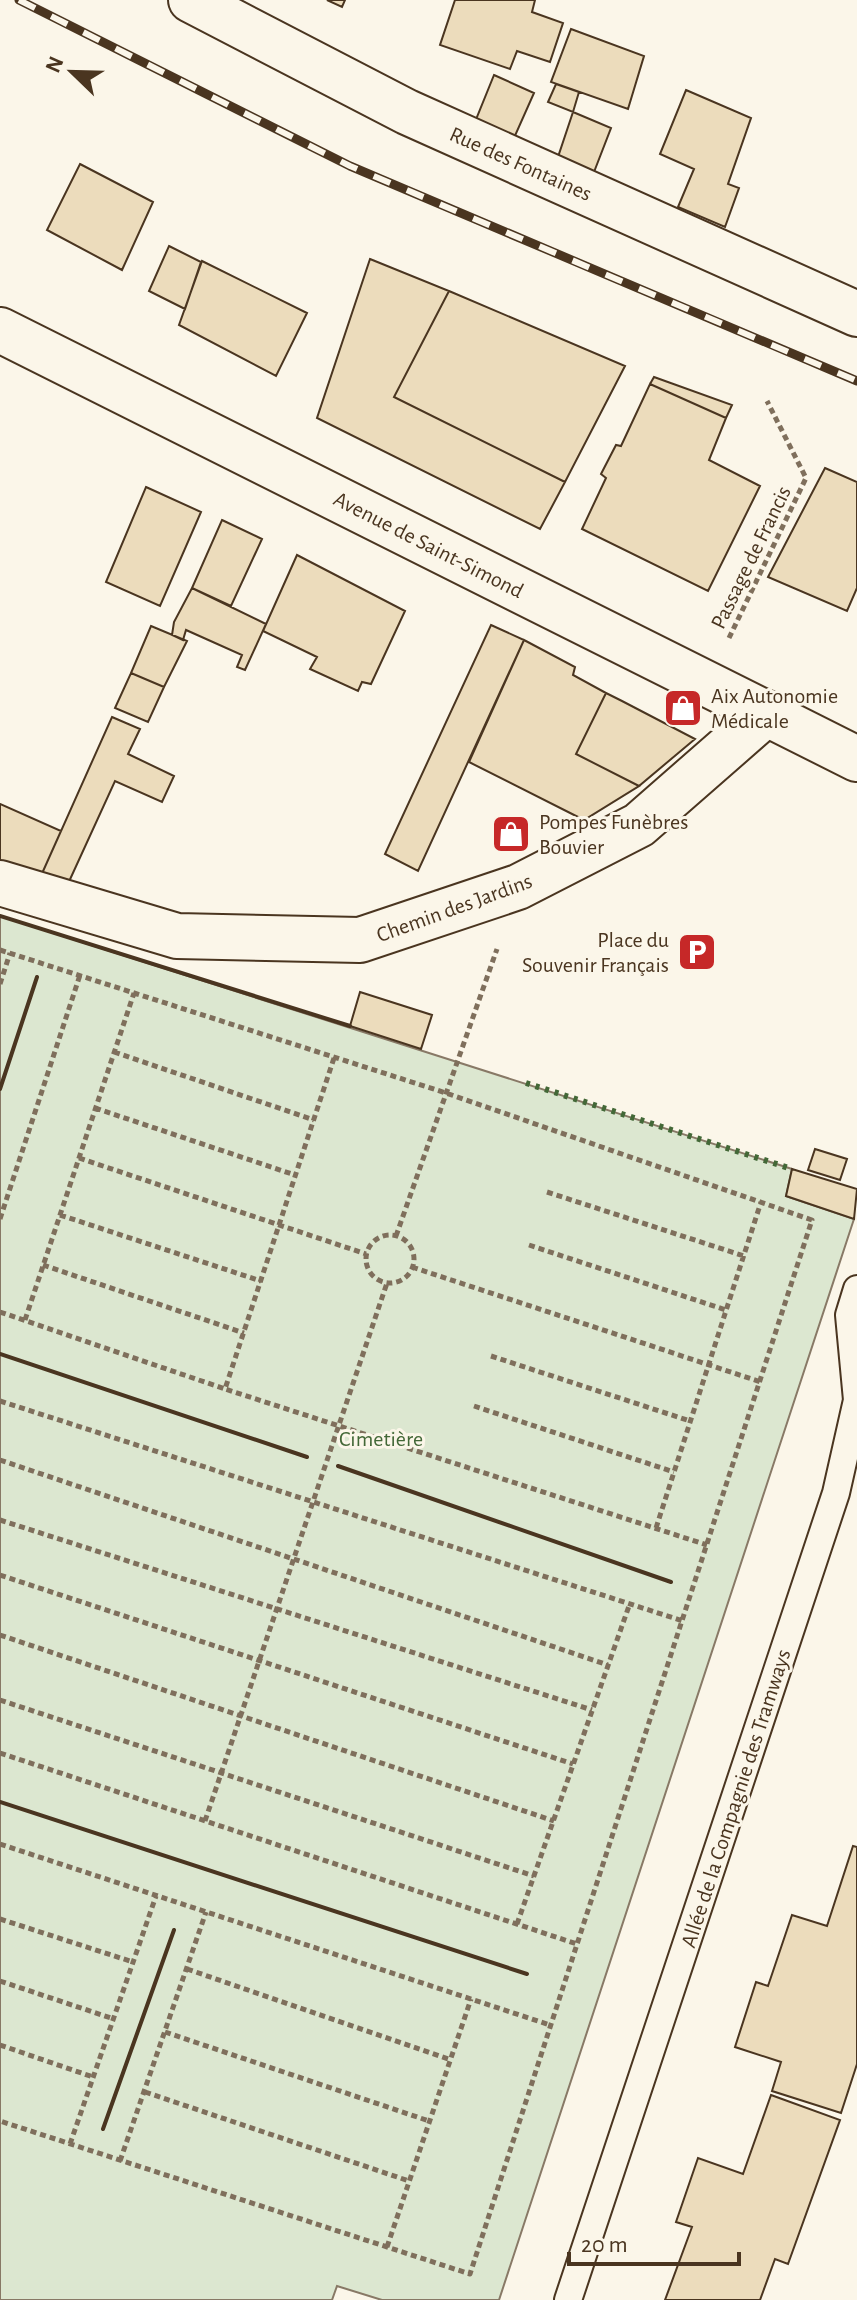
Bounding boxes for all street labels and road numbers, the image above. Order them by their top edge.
street label: Rue des Fontaines [446,123,595,205]
street label: Passage de Francis [707,483,795,632]
street label: Avenue de Saint-Simond [330,487,527,602]
street label: Chemin des Jardins [374,870,535,946]
street label: Allée de la Compagnie des Tramways [677,1646,795,1950]

